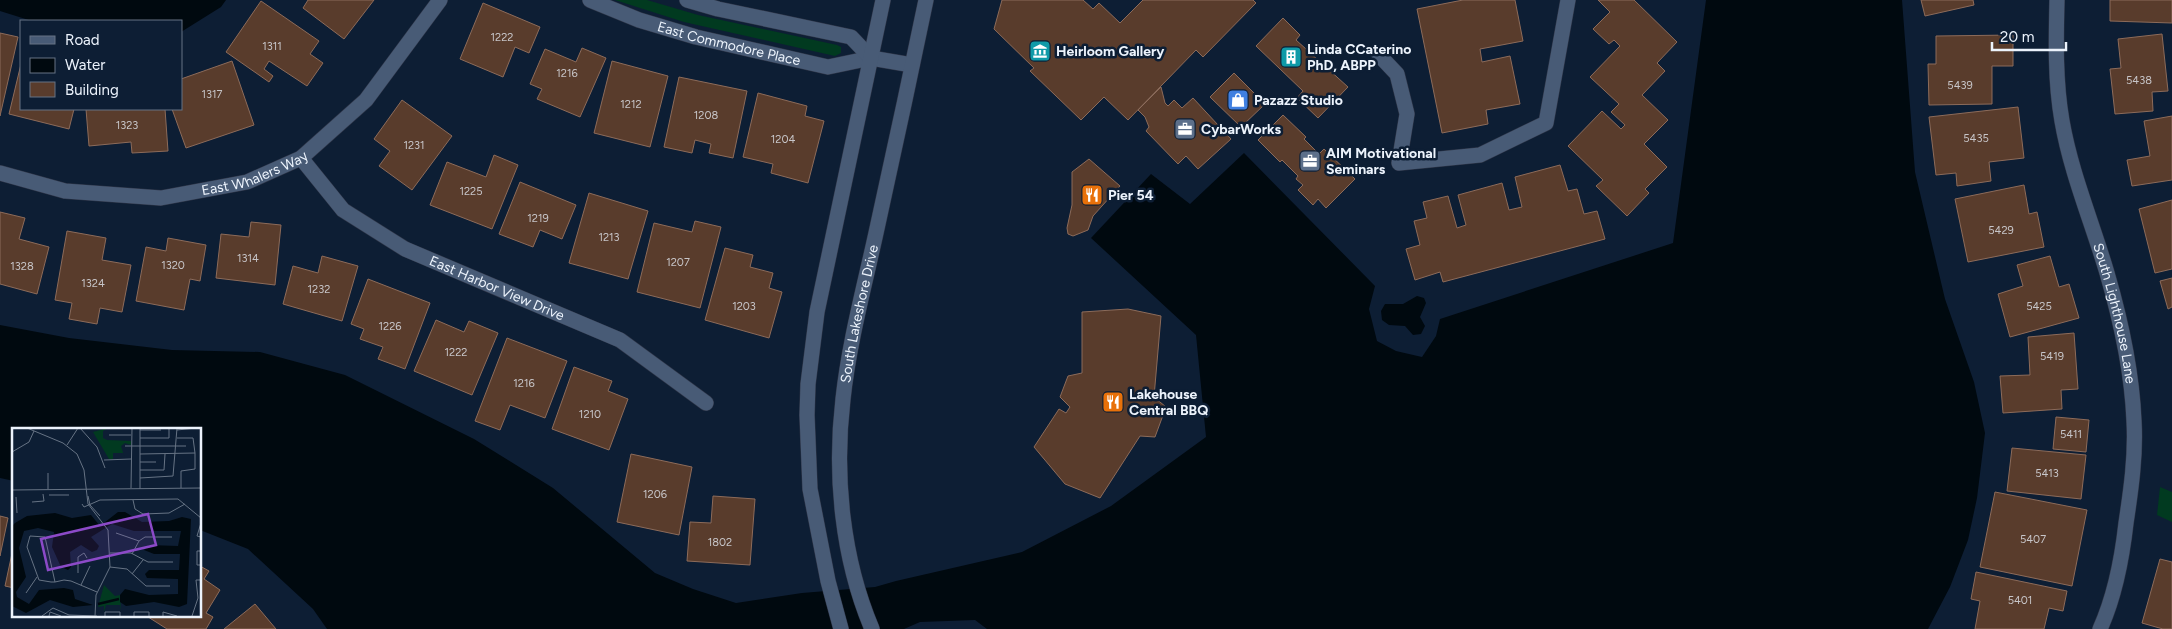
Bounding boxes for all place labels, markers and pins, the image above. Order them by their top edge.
museum icon: Heirloom Gallery [1028,39,1052,63]
place label: Linda CCaterino PhD, ABPP [1307,41,1411,74]
place label: Heirloom Gallery [1056,43,1165,60]
building icon: Linda CCaterino PhD, ABPP [1279,45,1303,69]
shop icon: Pazazz Studio [1226,88,1250,112]
place label: Pazazz Studio [1254,92,1343,109]
office icon: CybarWorks [1173,117,1197,141]
place label: CybarWorks [1201,121,1281,138]
place label: AIM Motivational Seminars [1326,145,1436,178]
office icon: AIM Motivational Seminars [1298,149,1322,173]
restaurant icon: Pier 54 [1080,183,1104,207]
place label: Pier 54 [1108,187,1154,204]
place label: Lakehouse Central BBQ [1129,386,1208,419]
restaurant icon: Lakehouse Central BBQ [1101,390,1125,414]

